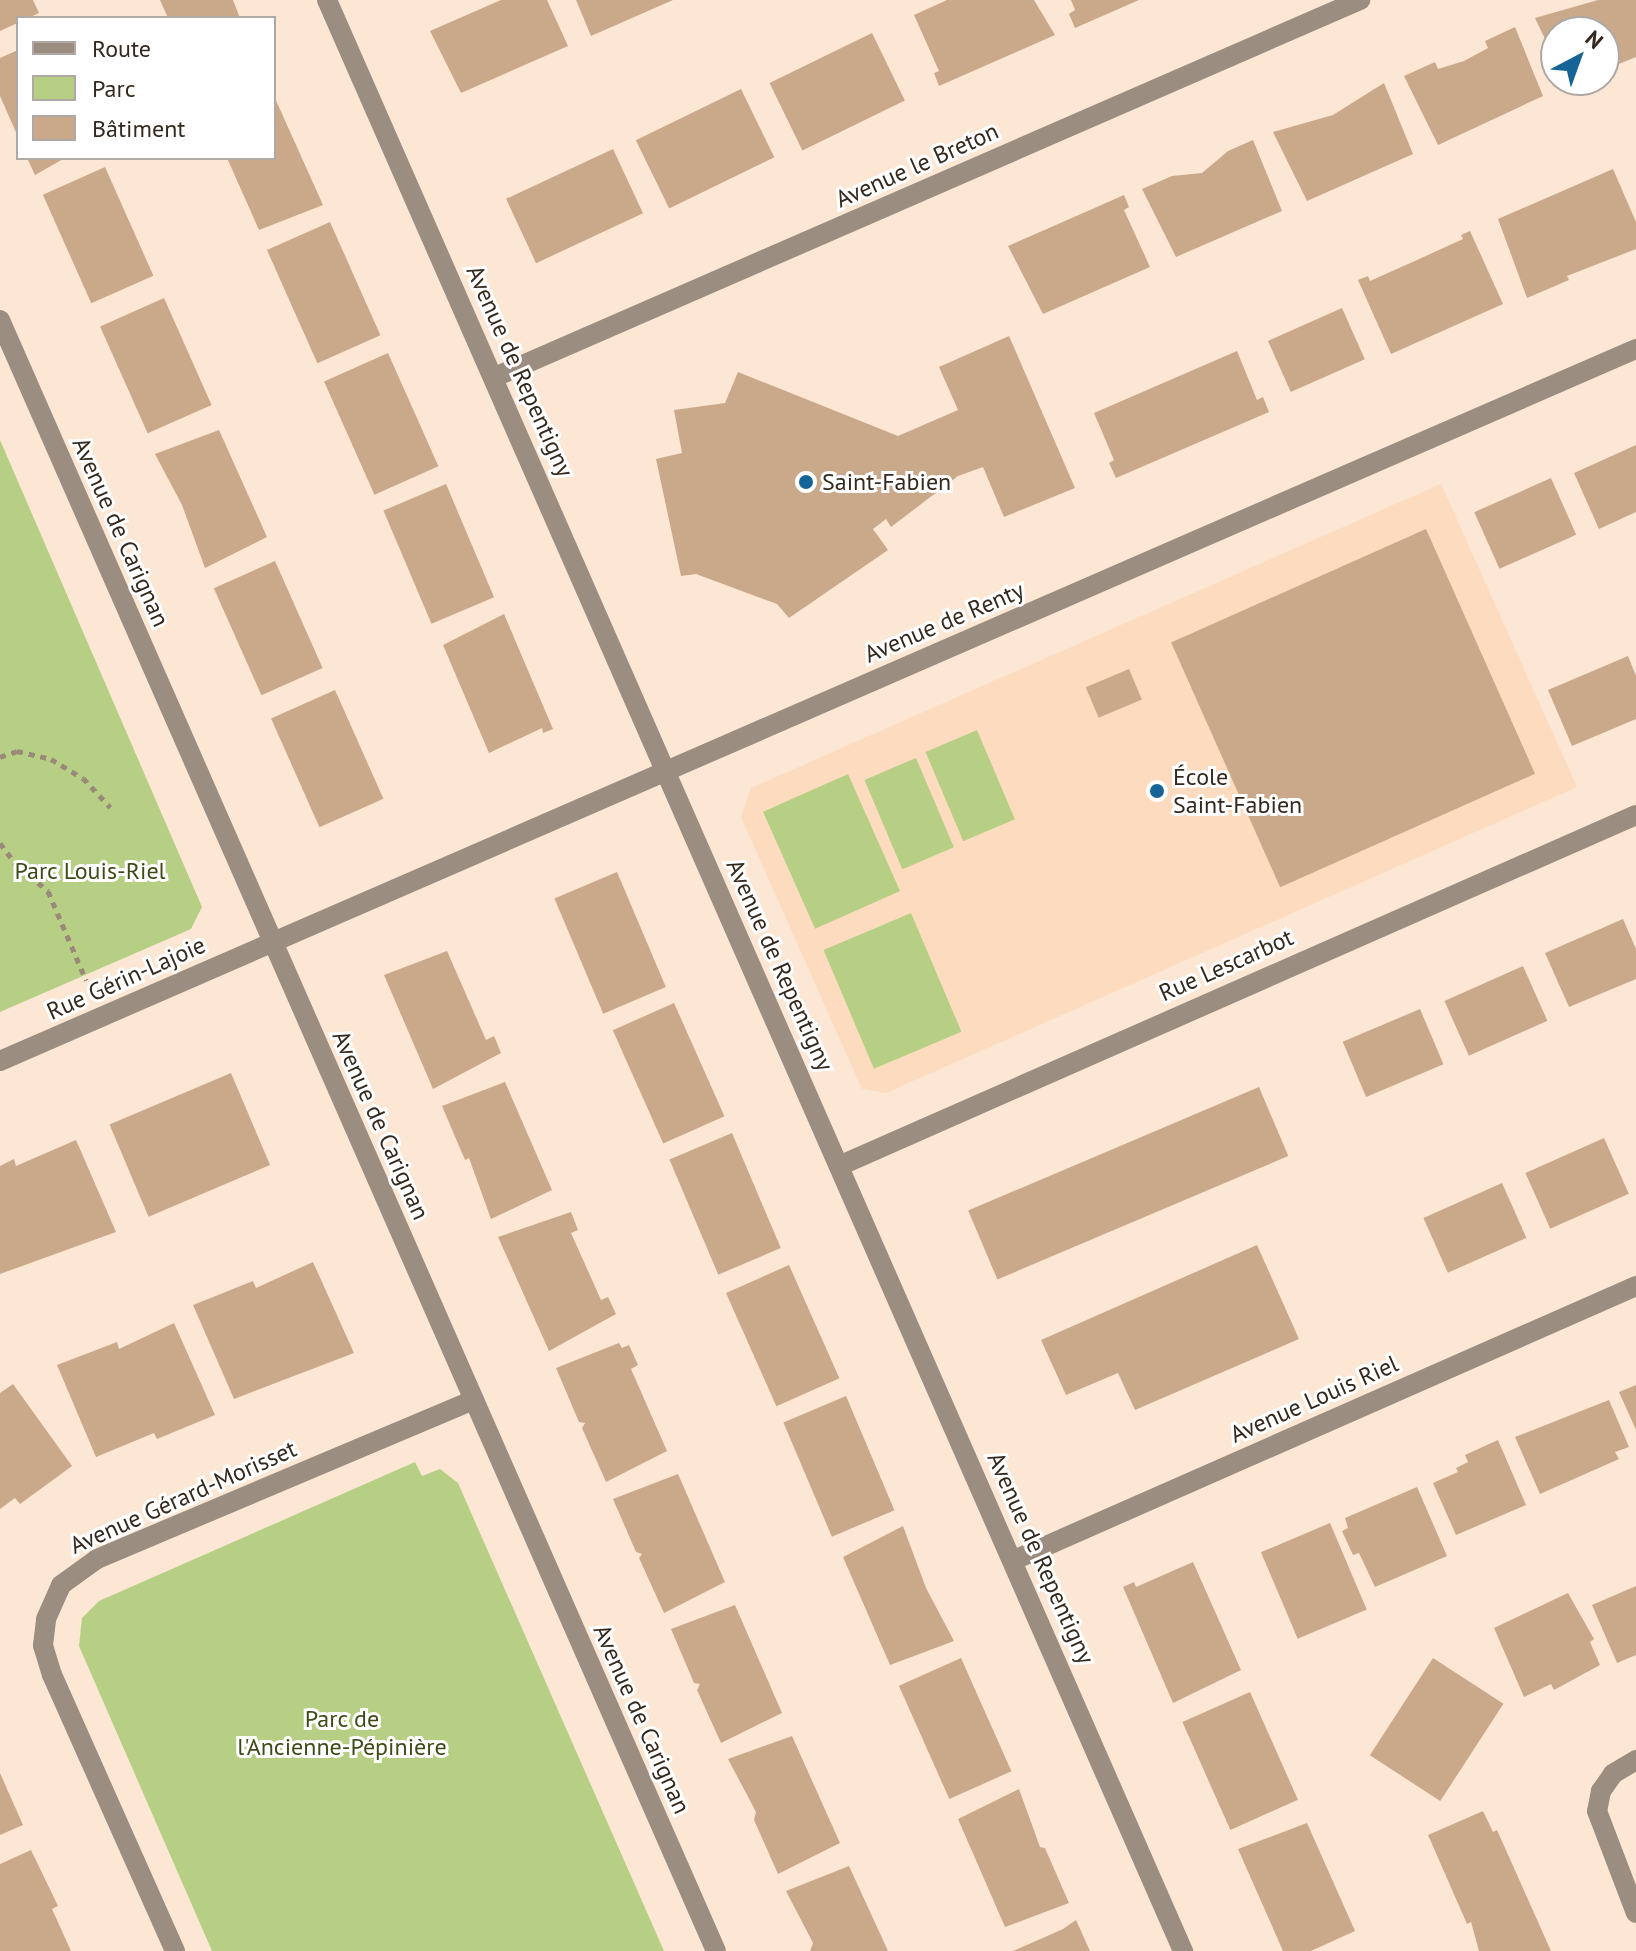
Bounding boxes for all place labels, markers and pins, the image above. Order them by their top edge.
place label: Saint-Fabien [822,468,951,496]
marker: Saint-Fabien [797,473,815,491]
place label: École Saint-Fabien [1173,763,1302,819]
marker: École Saint-Fabien [1148,782,1166,800]

